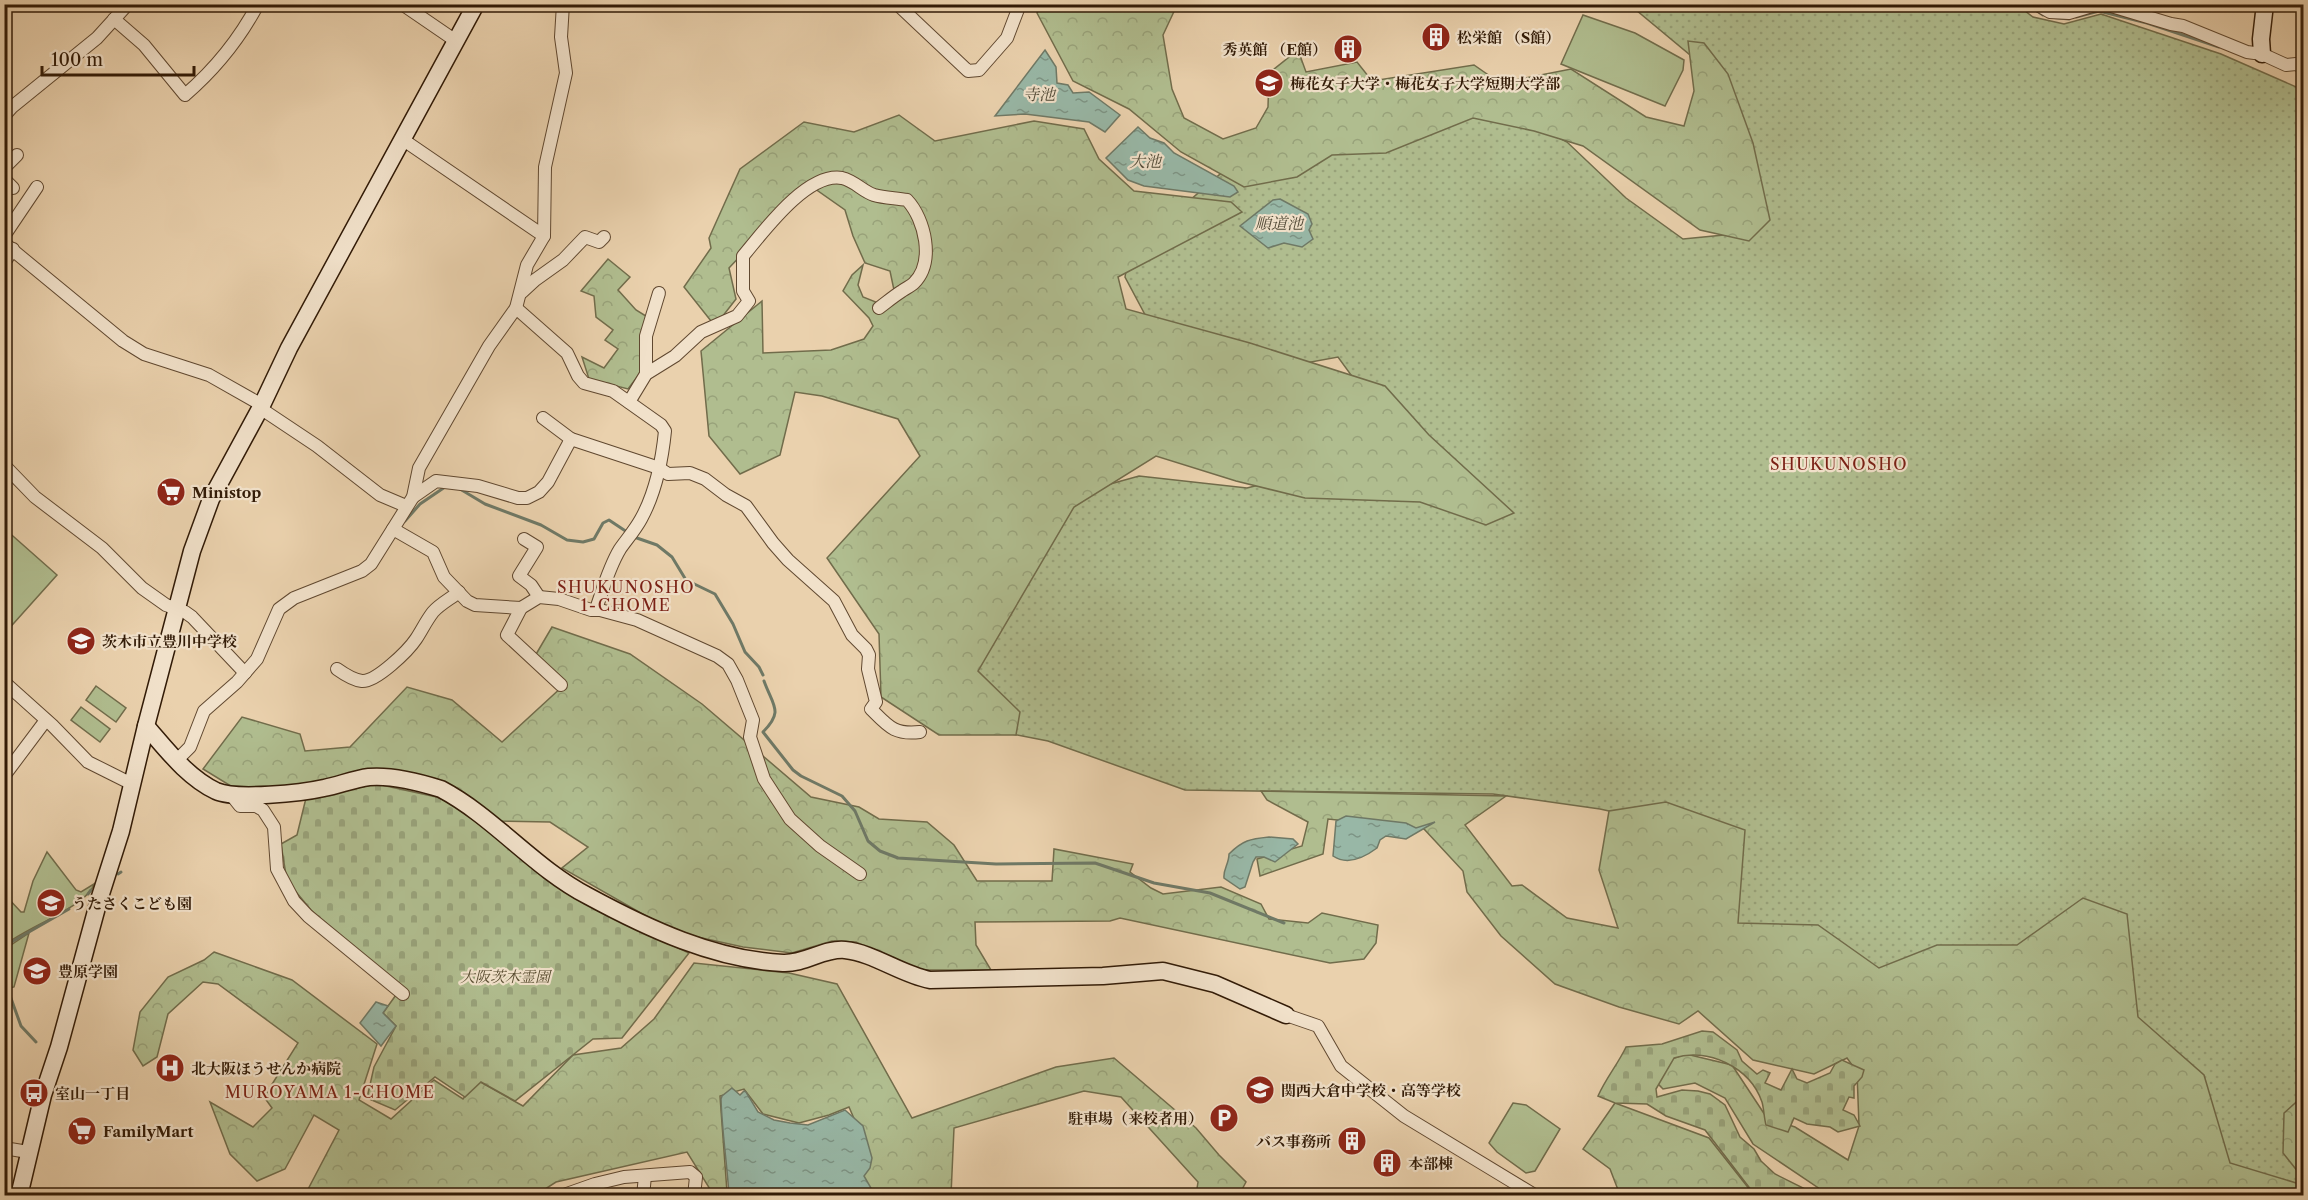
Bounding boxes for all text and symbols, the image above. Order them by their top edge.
building icon: 松栄館 （S館） [1420,21,1452,53]
place label: 松栄館 （S館） [1457,28,1560,47]
building icon: 秀英館 （E館） [1332,33,1364,65]
scale bar [42,39,194,77]
place label: 秀英館 （E館） [1222,40,1327,59]
text: 100 m [51,49,103,71]
school or university icon: 梅花女子大学・梅花女子大学短期大学部 [1253,67,1285,99]
place label: 梅花女子大学・梅花女子大学短期大学部 [1290,74,1561,93]
water label: 寺池 [1023,84,1057,104]
water label: 大池 [1129,151,1163,171]
water label: 順道池 [1255,213,1305,233]
district label: SHUKUNOSHO [1770,454,1908,474]
supermarket icon: Ministop [155,476,187,508]
place label: Ministop [192,483,261,502]
district label: SHUKUNOSHO 1-CHOME [557,577,695,615]
school or university icon: 茨木市立豊川中学校 [65,625,97,657]
place label: 茨木市立豊川中学校 [102,632,237,651]
school or university icon: うたさくこども園 [35,887,67,919]
place label: うたさくこども園 [72,894,192,913]
school or university icon: 豊原学園 [21,955,53,987]
place label: 豊原学園 [58,962,118,981]
park label: 大阪茨木霊園 [460,967,553,986]
hospital icon: 北大阪ほうせんか病院 [154,1052,186,1084]
place label: 北大阪ほうせんか病院 [191,1059,341,1078]
school or university icon: 関西大倉中学校・高等学校 [1244,1074,1276,1106]
bus stop icon: 室山一丁目 [18,1077,50,1109]
place label: 関西大倉中学校・高等学校 [1281,1081,1461,1100]
district label: MUROYAMA 1-CHOME [225,1082,435,1102]
place label: 室山一丁目 [55,1084,130,1103]
parking icon: 駐車場（来校者用） [1208,1102,1240,1134]
place label: 駐車場（来校者用） [1068,1109,1203,1128]
supermarket icon: FamilyMart [66,1115,98,1147]
place label: FamilyMart [103,1122,193,1141]
building icon: バス事務所 [1336,1125,1368,1157]
place label: バス事務所 [1256,1132,1331,1151]
building icon: 本部棟 [1371,1147,1403,1179]
place label: 本部棟 [1408,1154,1453,1173]

